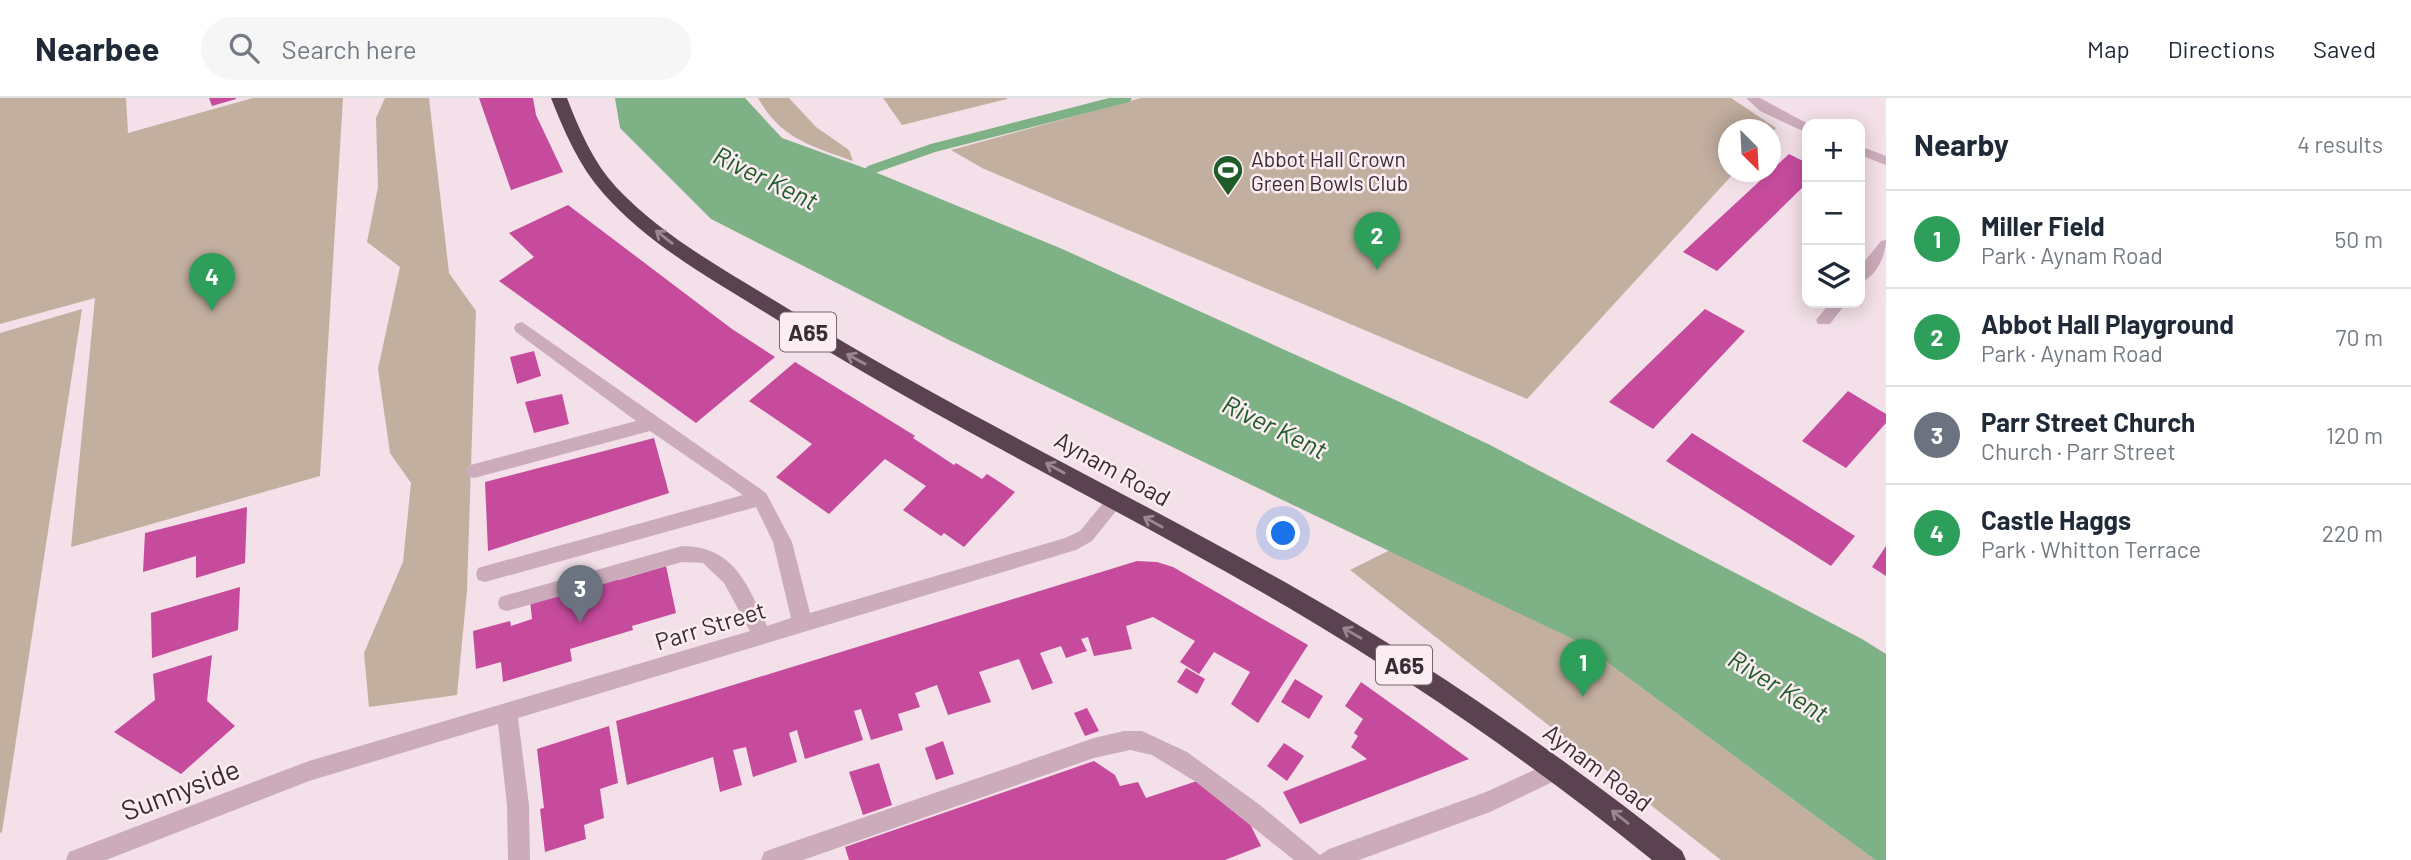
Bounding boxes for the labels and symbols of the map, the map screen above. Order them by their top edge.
north arrow [1718,119,1781,182]
water label: River Kent [709,138,823,216]
place label: Abbot Hall Crown Green Bowls Club [1251,146,1408,195]
sports icon: Abbot Hall Crown Green Bowls Club [1211,153,1245,197]
pin: 2 [1354,212,1400,270]
one-way arrow [655,229,674,244]
pin: 4 [189,253,235,311]
road number: A65 [780,313,836,352]
one-way arrow [846,352,867,365]
water label: River Kent [1218,387,1332,465]
street label: Aynam Road [1050,424,1176,512]
one-way arrow [1046,461,1066,475]
one-way arrow [1143,515,1164,528]
your location [1266,516,1300,550]
pin: 3 [557,565,603,623]
street label: Parr Street [651,594,769,656]
one-way arrow [1342,626,1362,640]
pin: 1 [1560,639,1606,697]
water label: River Kent [1723,642,1835,728]
road number: A65 [1376,646,1432,684]
street label: Aynam Road [1538,717,1658,817]
street label: Sunnyside [116,751,244,827]
one-way arrow [1611,809,1630,824]

